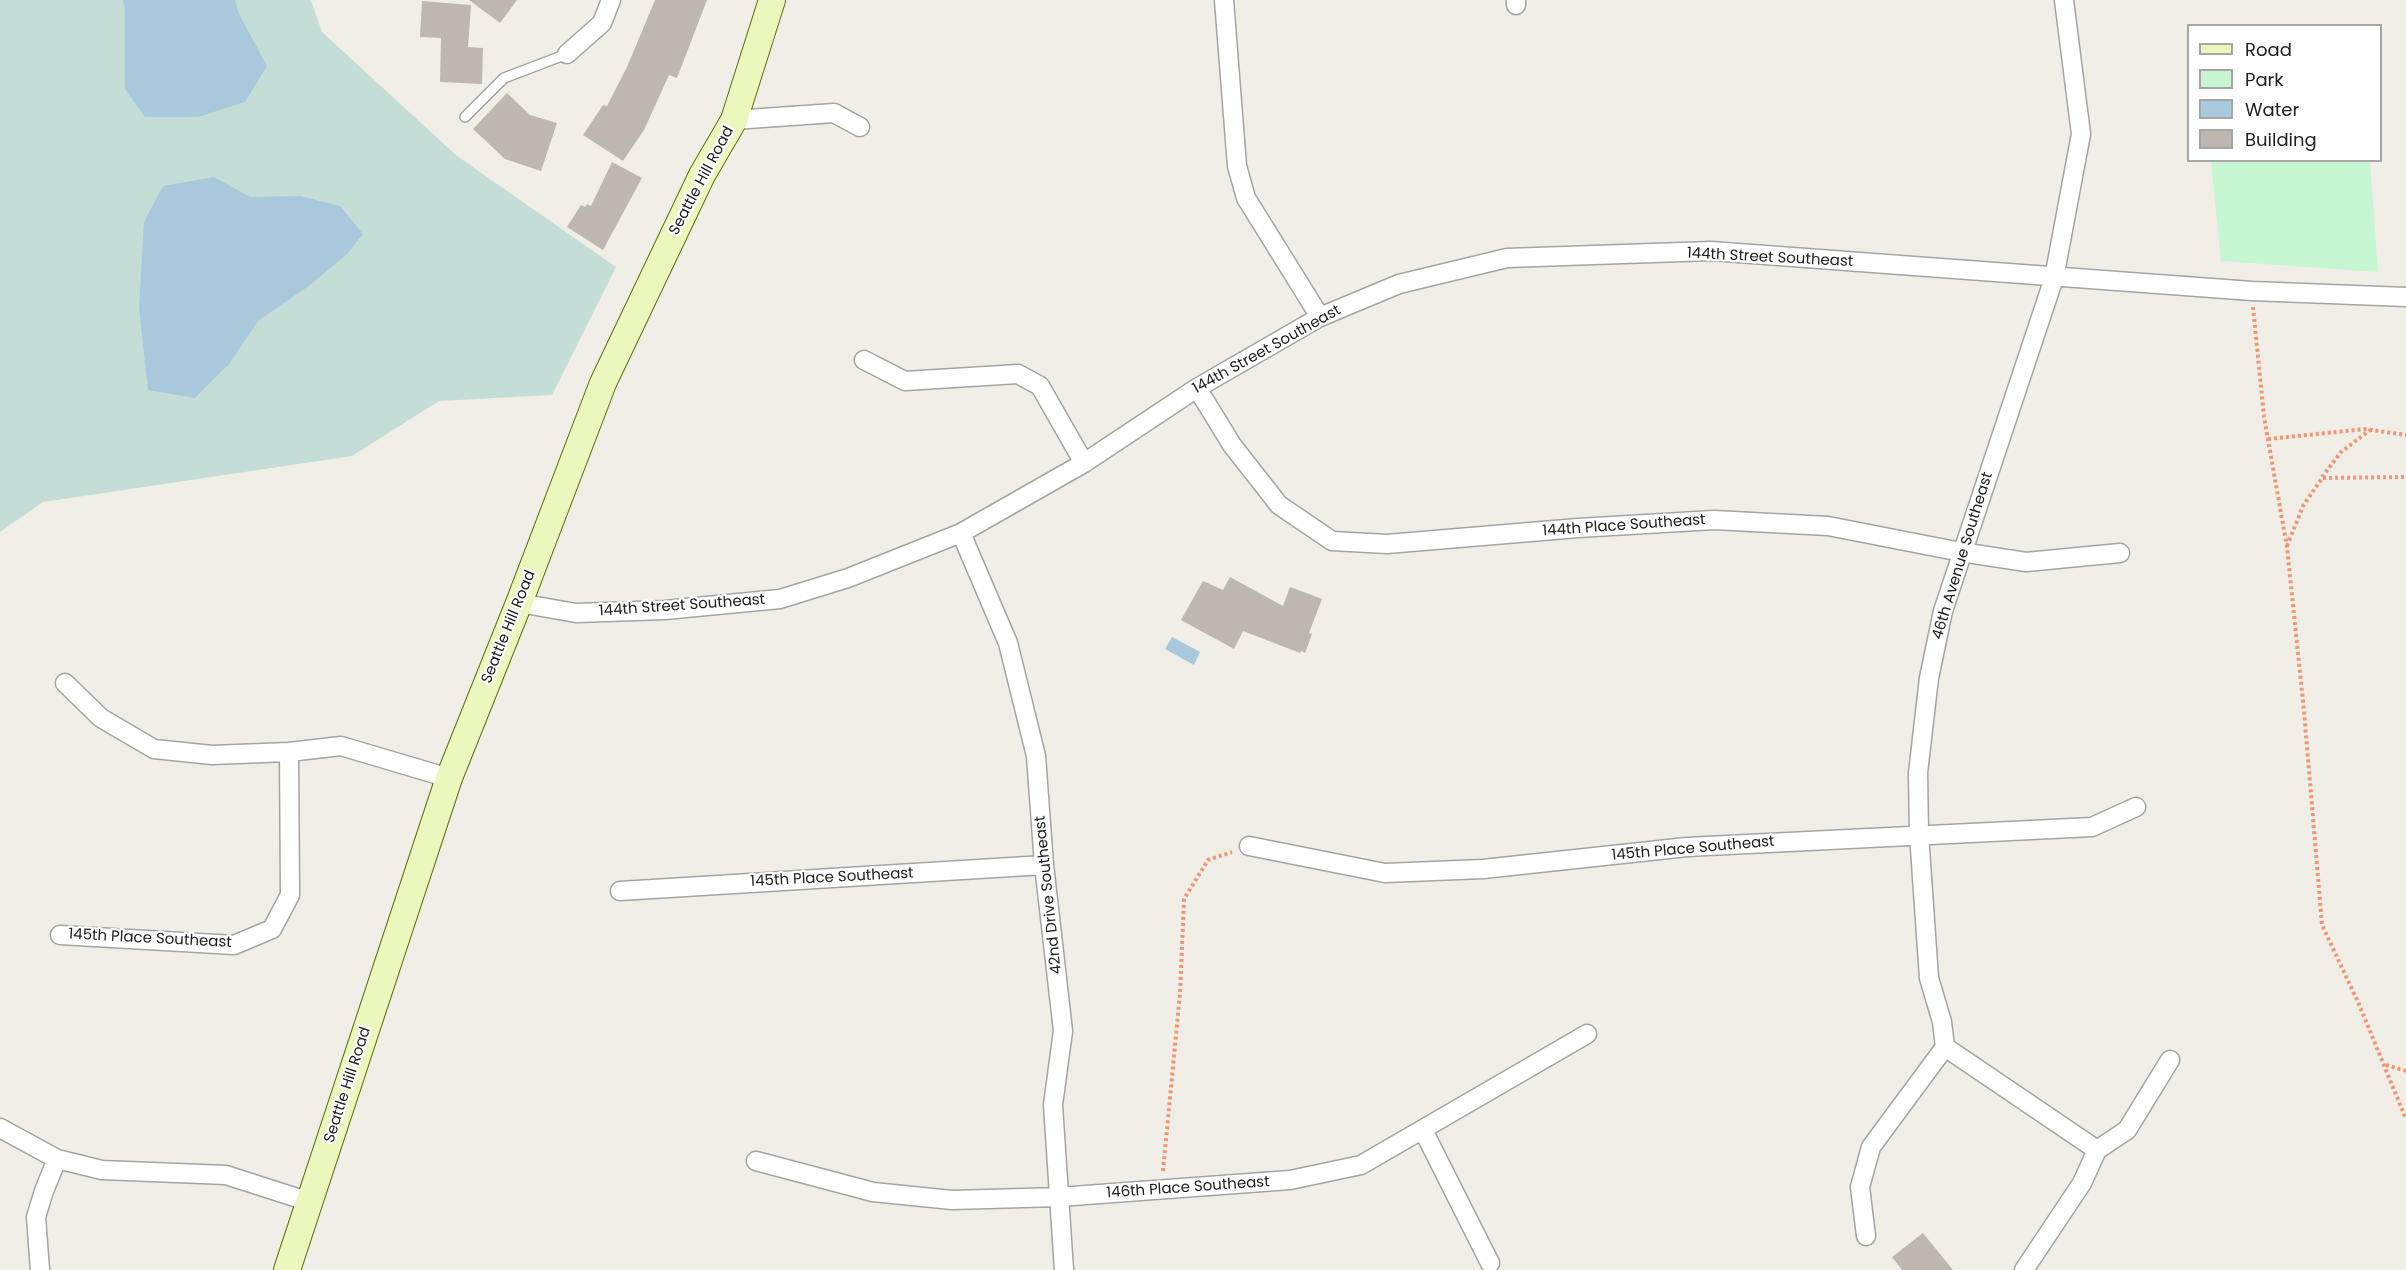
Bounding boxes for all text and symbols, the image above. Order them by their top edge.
legend [2187,24,2382,162]
text: Road [2245,37,2292,62]
text: Park [2245,67,2284,92]
text: Water [2245,97,2299,122]
street label: Seattle Hill Road [666,124,738,238]
text: Building [2245,127,2317,152]
street label: 144th Street Southeast [1686,245,1854,271]
street label: 144th Street Southeast [1190,302,1344,398]
street label: 46th Avenue Southeast [1929,470,1997,642]
street label: 144th Place Southeast [1542,511,1706,541]
street label: Seattle Hill Road [478,568,540,686]
street label: 144th Street Southeast [598,591,766,621]
street label: 42nd Drive Southeast [1032,815,1066,975]
street label: 145th Place Southeast [1611,833,1775,865]
street label: 145th Place Southeast [750,865,914,891]
street label: 145th Place Southeast [68,926,232,952]
street label: Seattle Hill Road [321,1025,375,1145]
street label: 146th Place Southeast [1106,1173,1270,1203]

